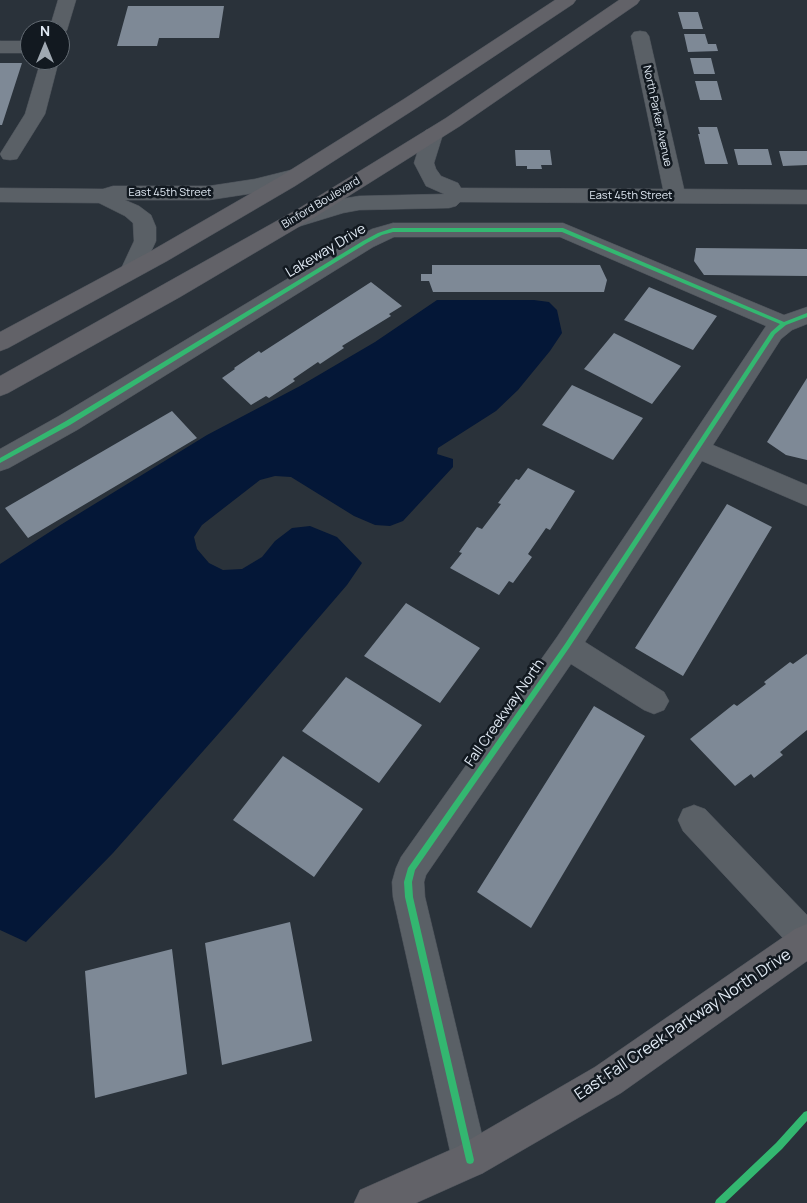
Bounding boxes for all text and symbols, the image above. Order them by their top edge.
north arrow [20,20,70,70]
text: N [40,21,50,40]
street label: North Parker Avenue [640,64,674,168]
street label: Binford Boulevard [279,174,363,232]
street label: East 45th Street [128,186,212,200]
street label: East 45th Street [589,189,673,203]
street label: Lakeway Drive [283,221,369,281]
street label: Fall Creekway North [462,656,548,770]
street label: East Fall Creek Parkway North Drive [571,945,795,1105]

